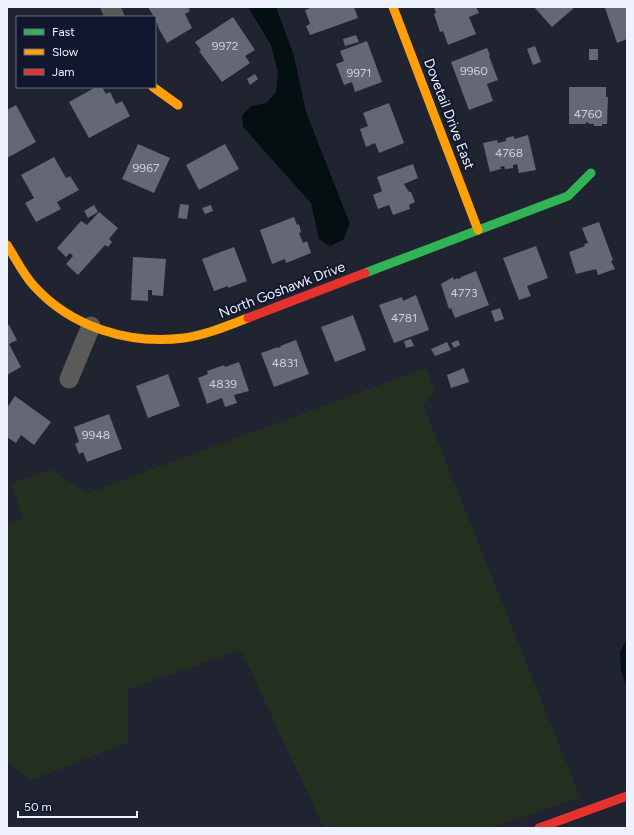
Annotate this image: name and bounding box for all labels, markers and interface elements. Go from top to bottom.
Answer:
legend [16,16,156,88]
text: Fast [52,25,75,39]
house number: 9972 [212,39,238,53]
text: Slow [52,45,79,59]
street label: Dovetail Drive East [420,56,478,172]
house number: 9960 [460,64,488,78]
text: Jam [52,65,75,79]
house number: 9971 [347,66,371,80]
house number: 4760 [574,107,602,121]
house number: 4768 [495,146,523,160]
house number: 9967 [133,161,160,175]
street label: North Goshawk Drive [216,258,348,322]
house number: 4773 [451,286,477,300]
house number: 4781 [391,311,417,325]
house number: 4831 [272,356,298,370]
house number: 4839 [209,377,237,391]
house number: 9948 [82,428,110,442]
scale bar [18,793,137,819]
text: 50 m [24,800,52,814]

